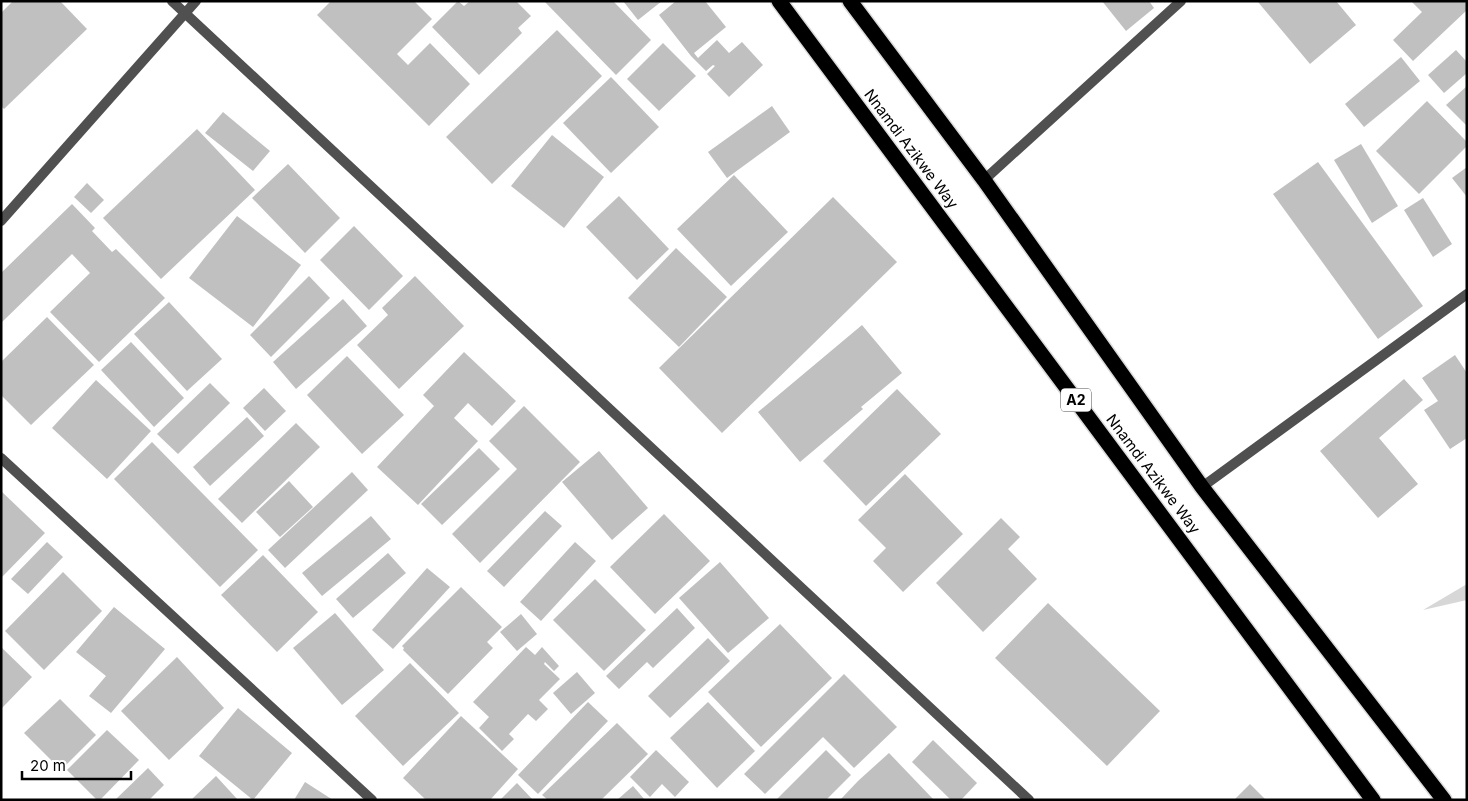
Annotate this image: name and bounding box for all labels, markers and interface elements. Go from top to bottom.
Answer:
street label: Nnamdi Azikwe Way [860,85,963,213]
road number: A2 [1061,388,1091,412]
street label: Nnamdi Azikwe Way [1102,410,1205,538]
scale bar [22,748,131,780]
text: 20 m [30,756,66,775]

